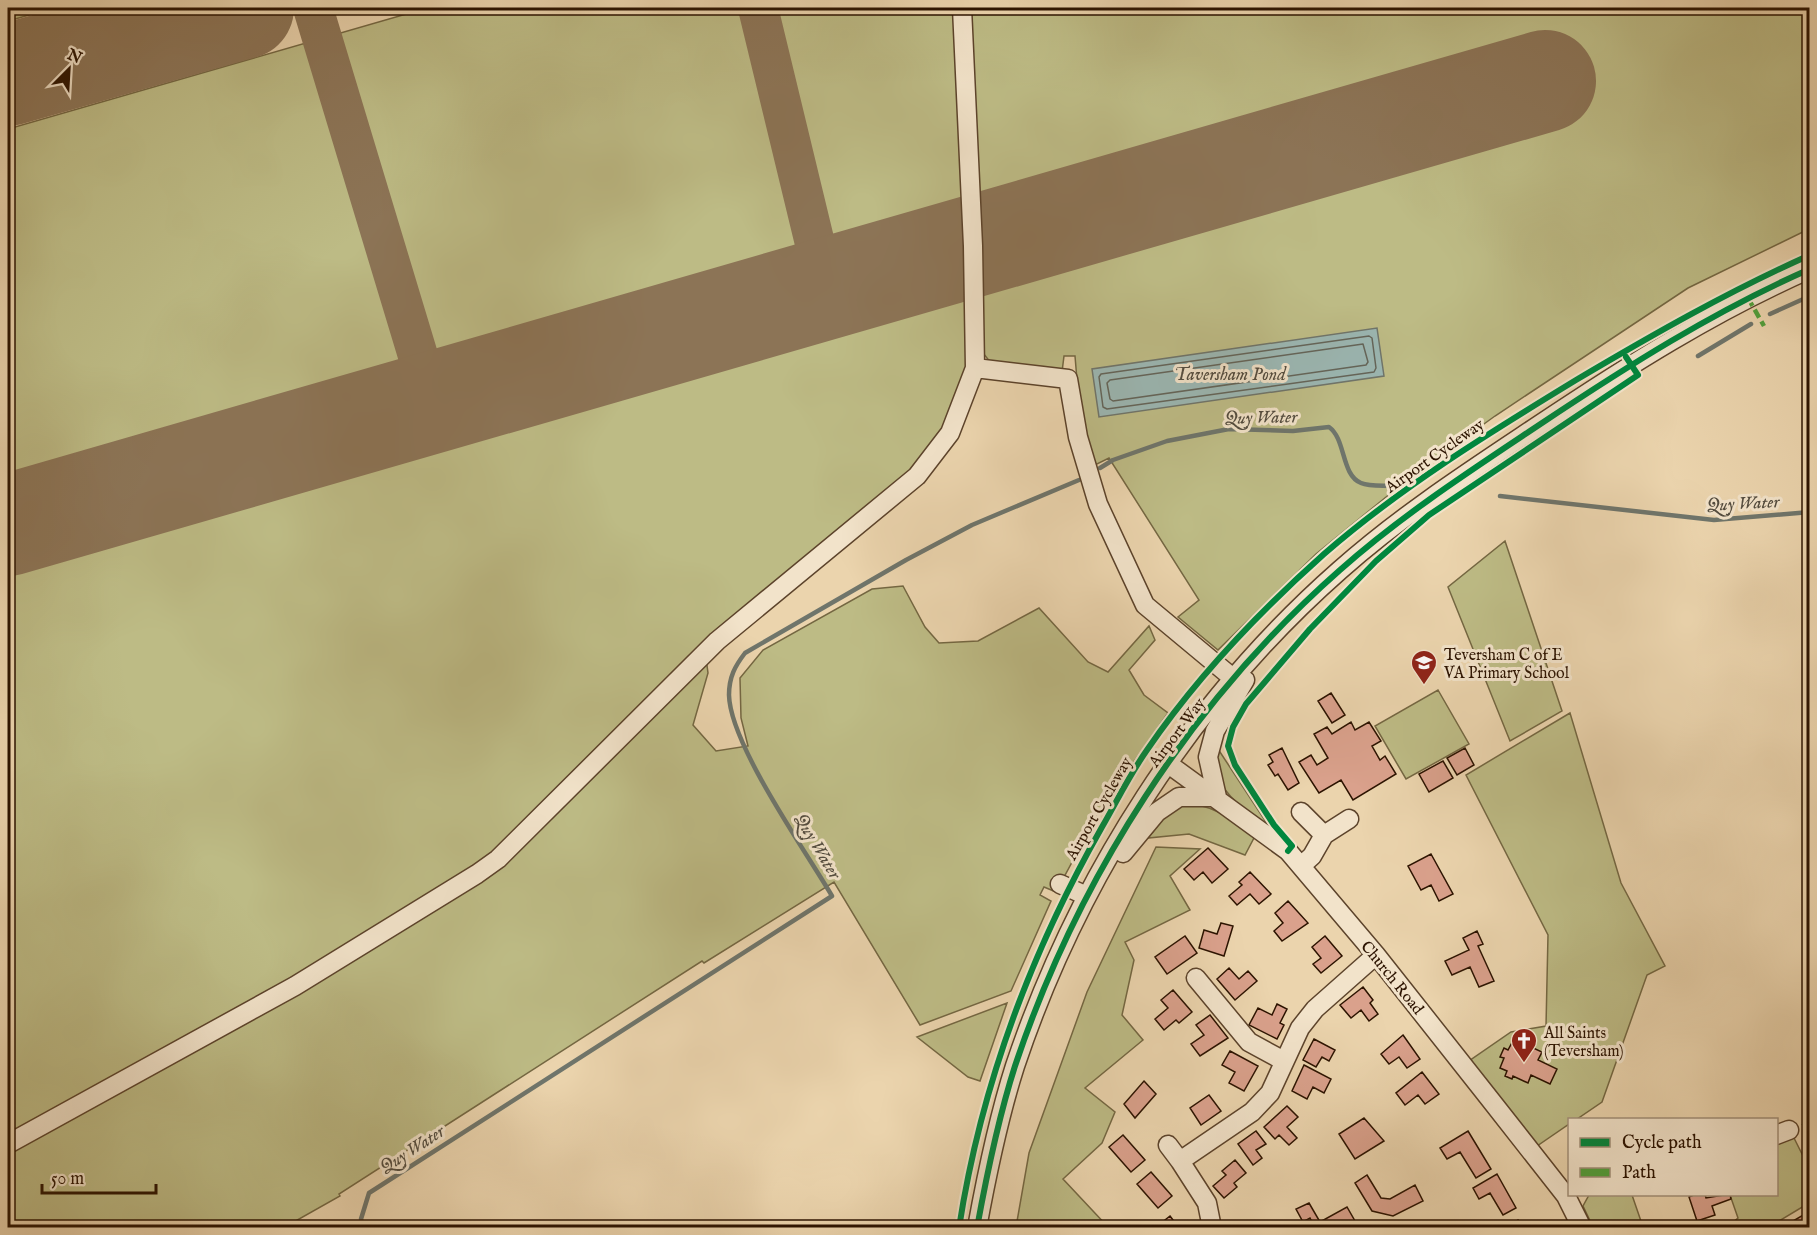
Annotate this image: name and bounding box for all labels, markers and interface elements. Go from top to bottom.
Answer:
north arrow [39,39,99,99]
text: N [63,45,85,69]
water label: Taversham Pond [1174,364,1287,387]
water label: Quy Water [1225,406,1298,431]
street label: Airport Cycleway [1381,415,1488,499]
water label: Quy Water [1706,491,1781,518]
place label: Teversham C of E VA Primary School [1443,646,1570,684]
school or university icon: Teversham C of E VA Primary School [1409,648,1439,686]
street label: Airport Way [1144,694,1210,773]
street label: Airport Cycleway [1062,754,1137,865]
water label: Quy Water [788,810,846,885]
street label: Church Road [1356,937,1428,1020]
place label: All Saints (Teversham) [1543,1024,1624,1062]
church icon: All Saints (Teversham) [1509,1026,1539,1064]
legend [1568,1118,1778,1196]
water label: Quy Water [376,1120,450,1180]
text: Cycle path [1622,1132,1702,1155]
scale bar [42,1157,156,1195]
text: Path [1622,1162,1656,1185]
text: 50 m [51,1168,84,1191]

